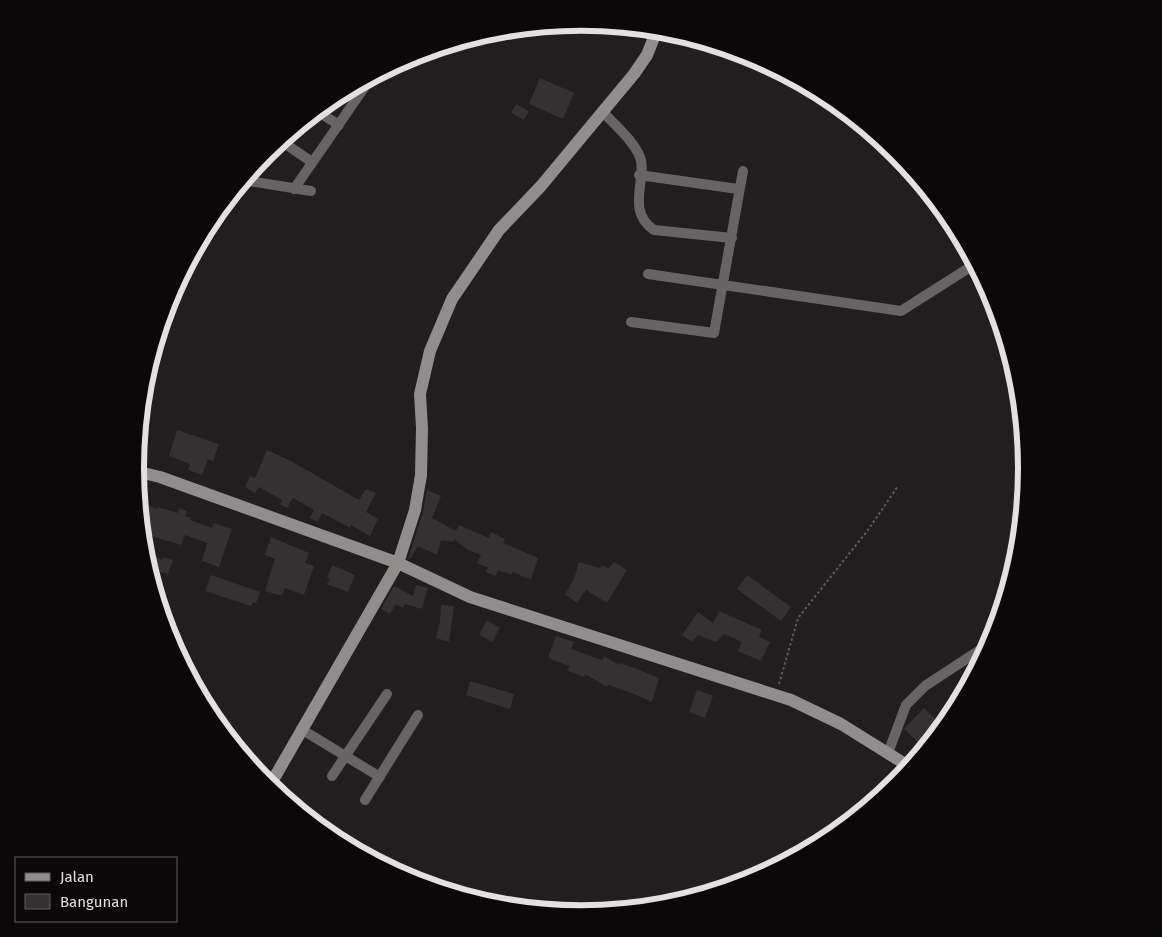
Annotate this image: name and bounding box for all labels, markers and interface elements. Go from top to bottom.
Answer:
legend [15,857,178,922]
text: Jalan [60,868,94,886]
text: Bangunan [60,893,128,911]

